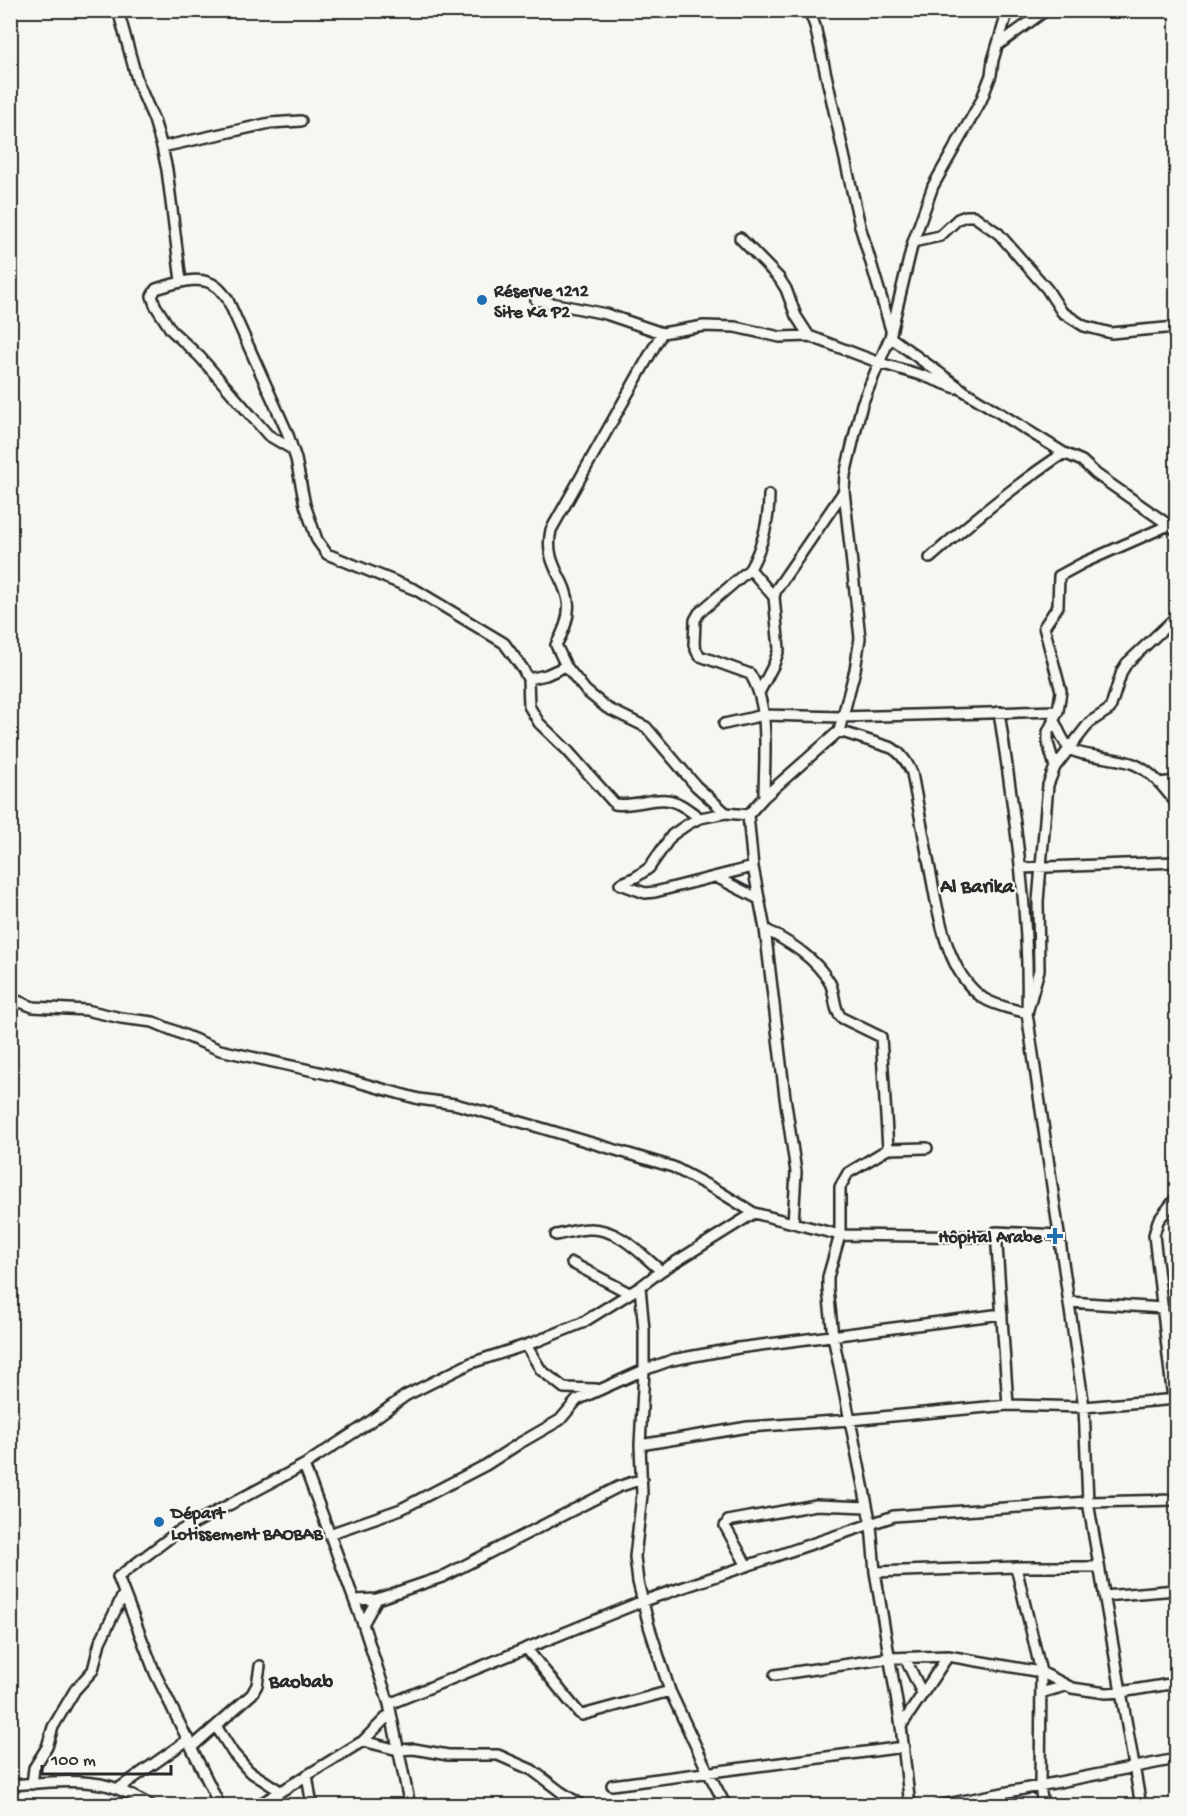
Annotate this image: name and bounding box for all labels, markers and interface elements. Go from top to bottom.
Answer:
place label: Réserve 1212 Site Ka P2 [493,282,589,324]
marker: Réserve 1212 Site Ka P2 [475,293,489,307]
district label: Al Barika [939,877,1015,900]
marker: Hôpital Arabe [1046,1227,1064,1245]
place label: Hôpital Arabe [938,1228,1043,1249]
place label: Départ Lotissement BAOBAB [169,1504,323,1546]
marker: Départ Lotissement BAOBAB [152,1515,166,1529]
district label: Baobab [268,1672,333,1695]
scale bar [42,1738,171,1776]
text: 100 m [50,1751,96,1772]

